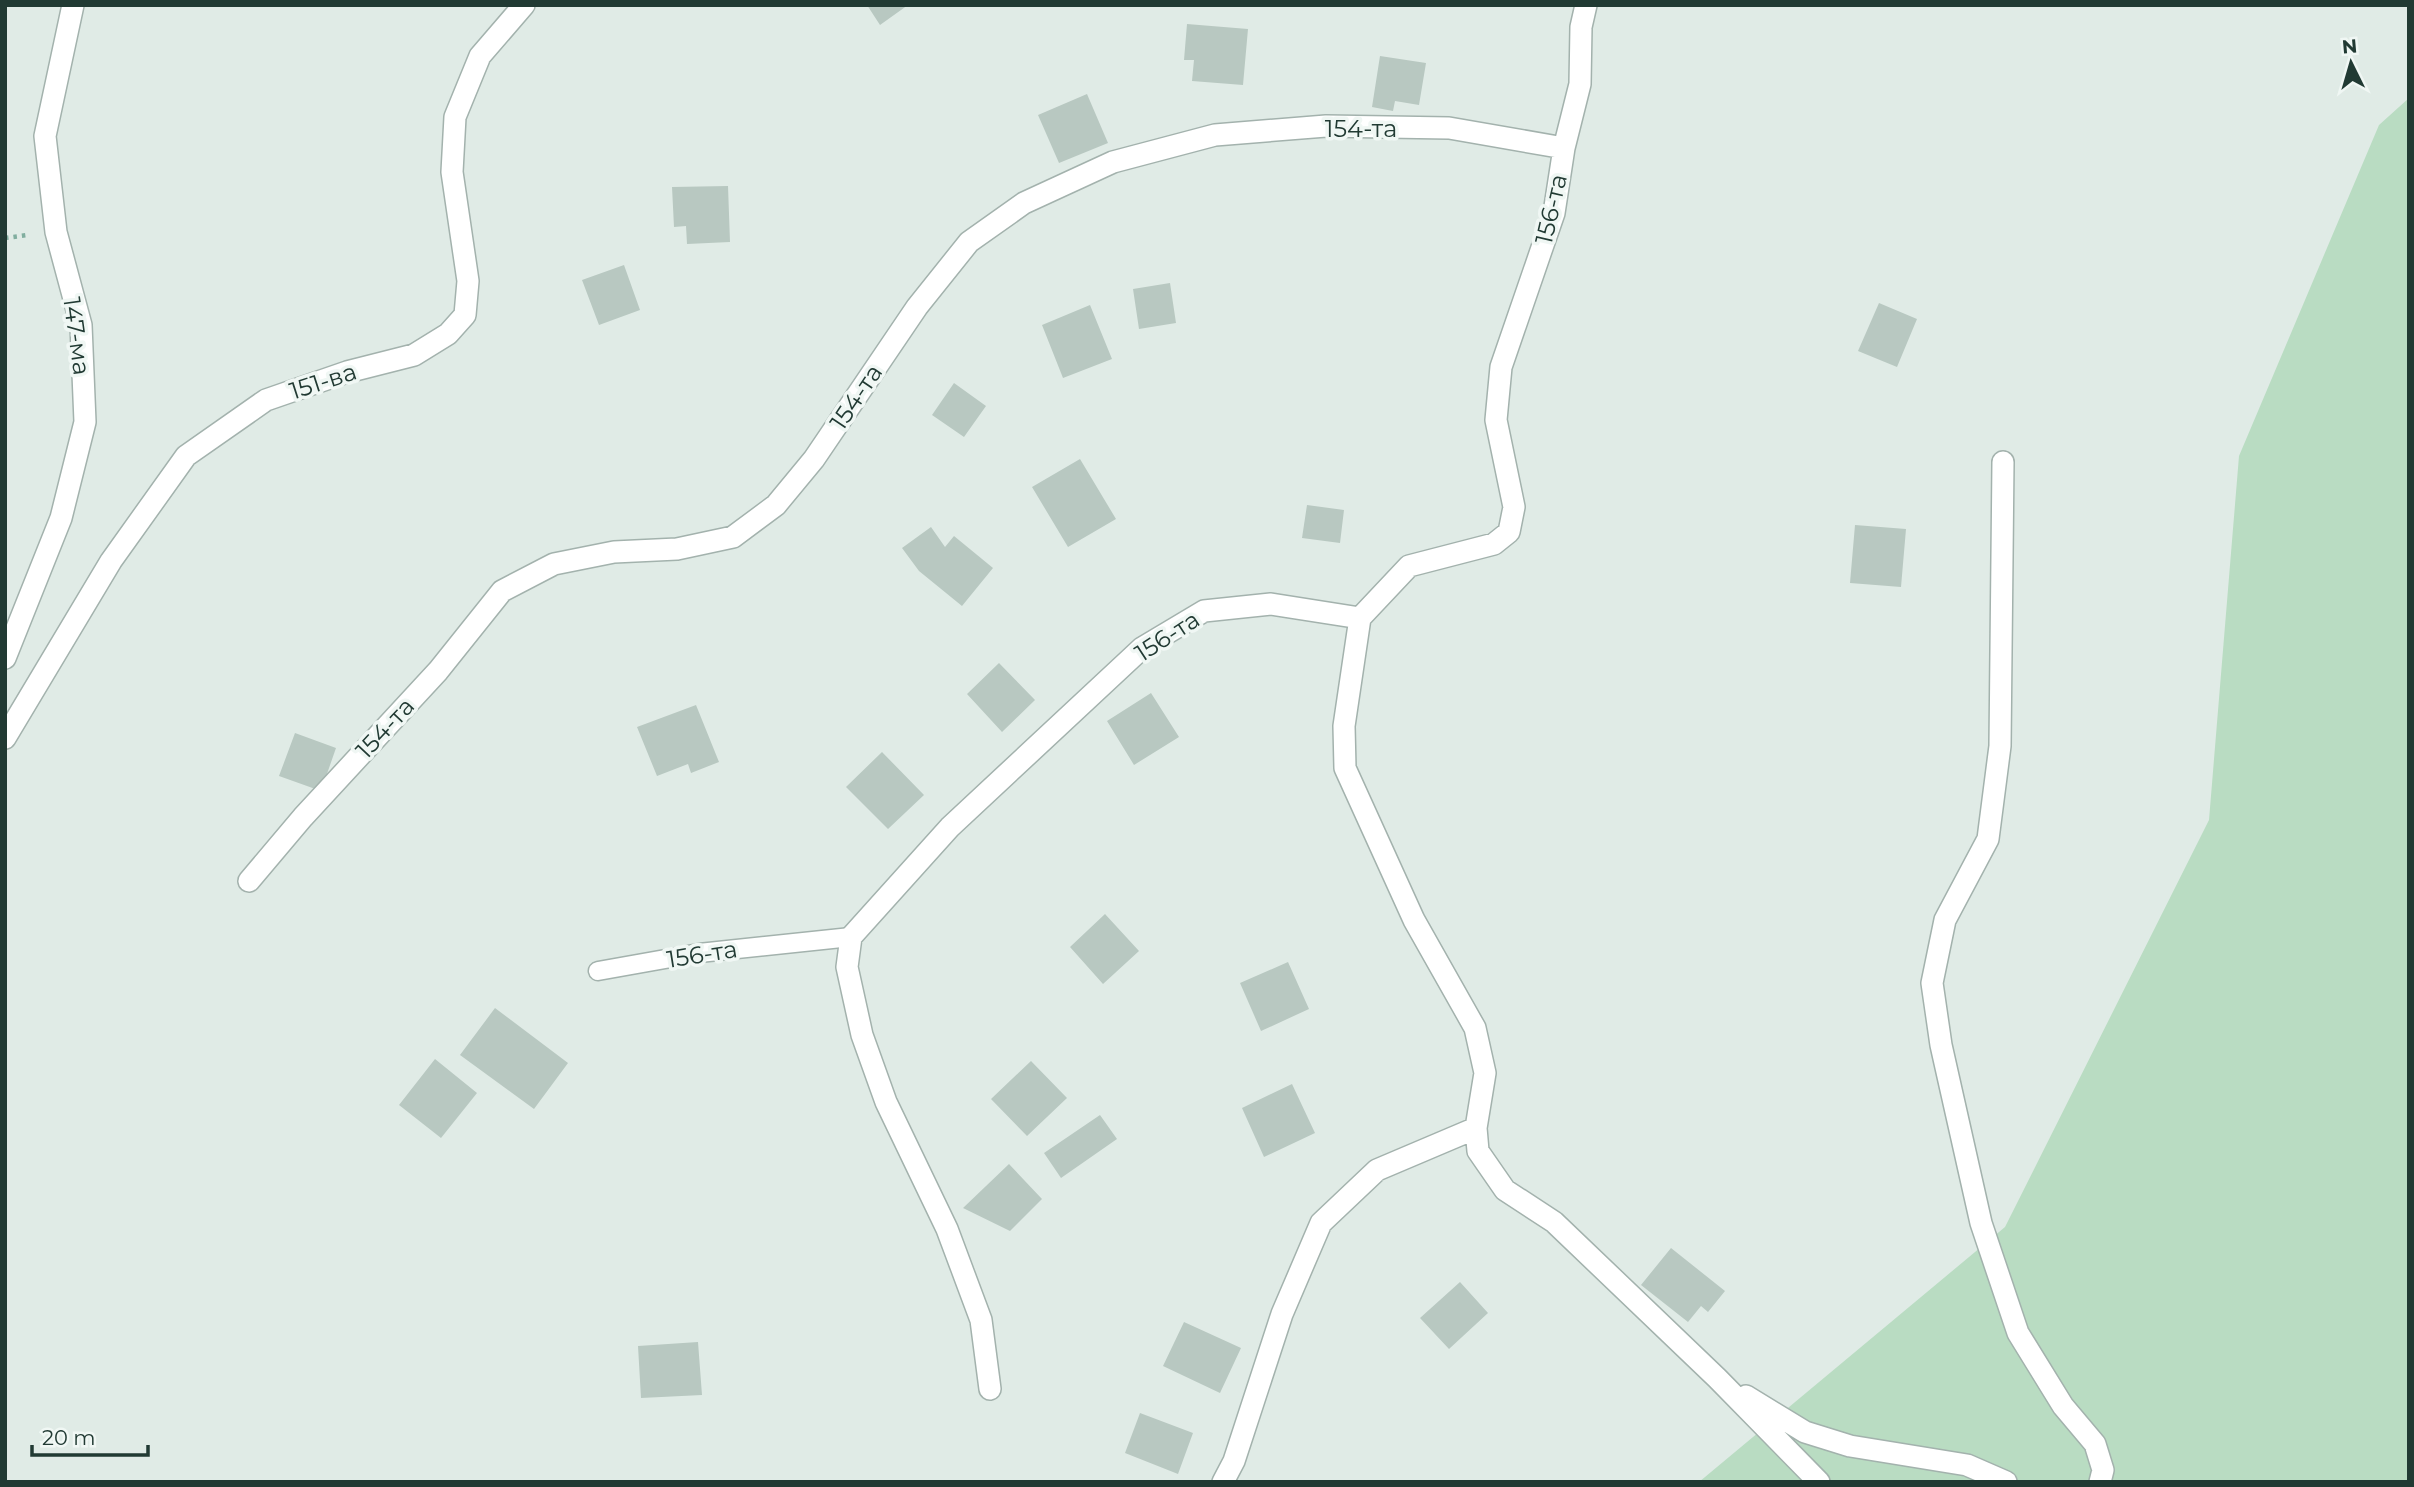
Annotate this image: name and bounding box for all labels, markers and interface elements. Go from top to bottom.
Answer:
north arrow [2316,28,2386,98]
text: N [2341,34,2358,59]
street label: 154-та [1325,114,1397,143]
street label: 156-та [1529,171,1573,247]
street label: 147-ма [57,295,97,377]
street label: 151-ва [286,357,360,405]
street label: 154-та [824,359,888,435]
street label: 156-та [1129,605,1205,667]
street label: 154-та [350,692,420,764]
street label: 156-та [665,934,739,974]
scale bar [32,1414,147,1458]
text: 20 m [42,1425,96,1450]

